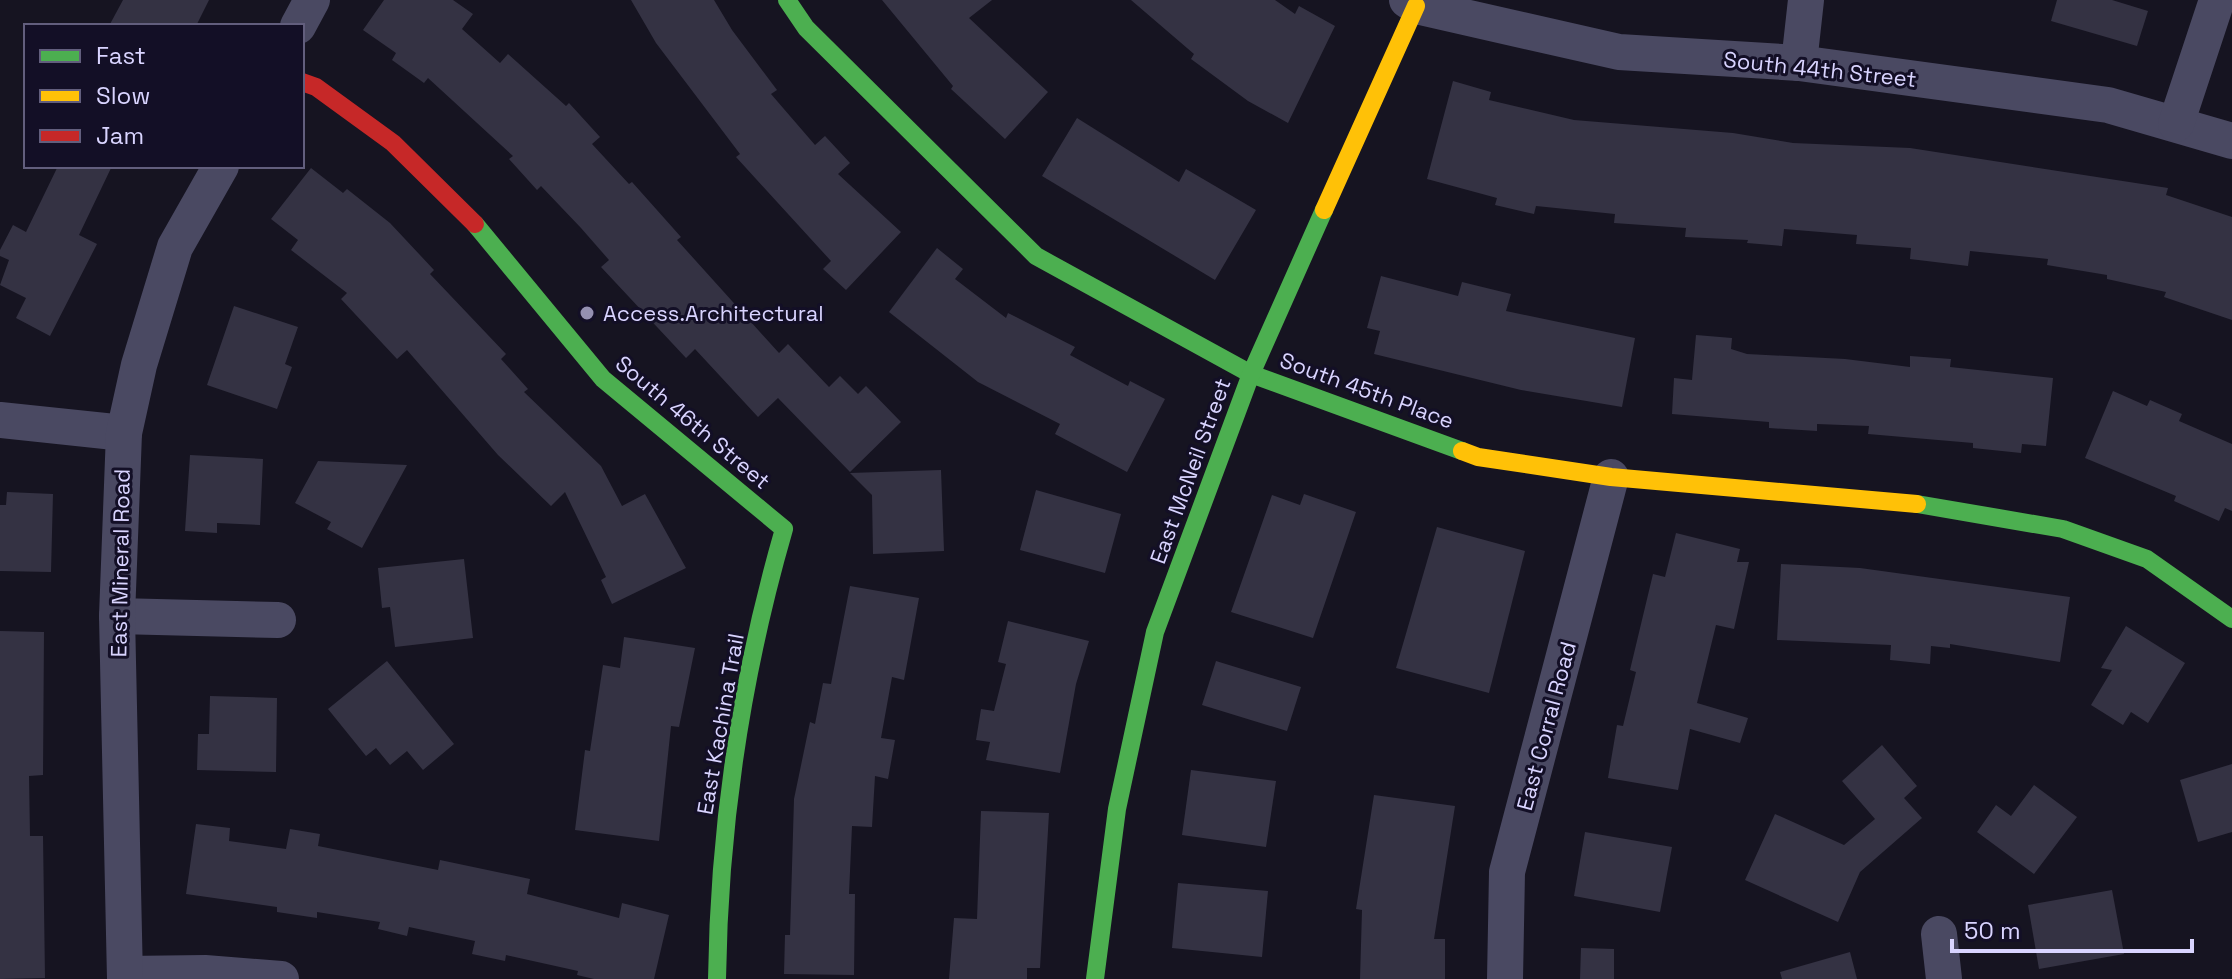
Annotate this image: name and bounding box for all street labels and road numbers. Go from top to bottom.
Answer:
street label: South 44th Street [1722,45,1918,93]
street label: South 45th Place [1276,346,1458,434]
street label: South 46th Street [610,349,776,495]
street label: East McNeil Street [1143,374,1237,568]
street label: East Mineral Road [104,468,136,658]
street label: East Kachina Trail [690,631,750,817]
street label: East Corral Road [1510,638,1582,814]

